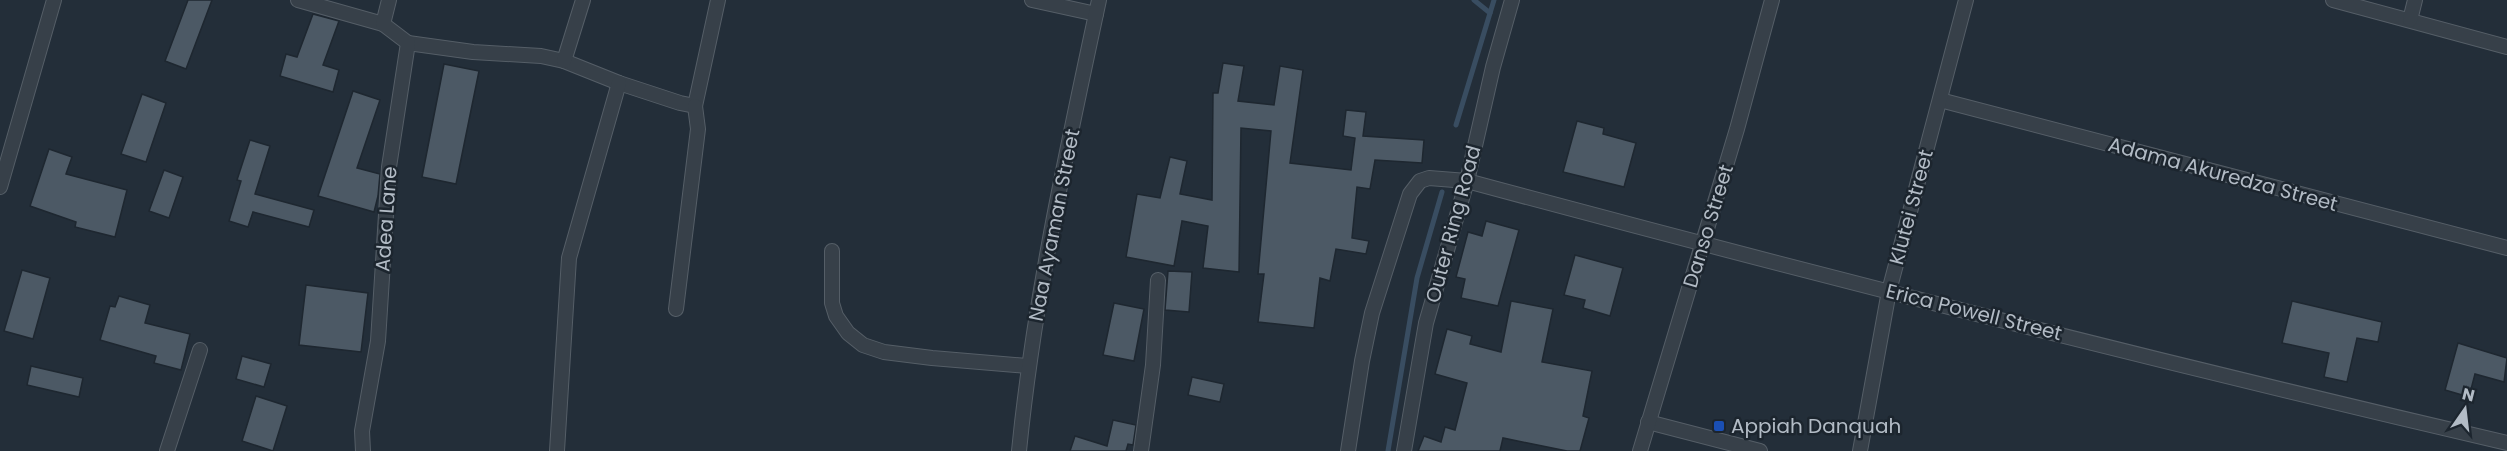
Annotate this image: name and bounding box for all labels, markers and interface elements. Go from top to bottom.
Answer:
street label: Naa Ayaman Street [1022,126,1086,324]
street label: Adama Akuredza Street [2105,130,2341,218]
street label: Outer Ring Road [1419,142,1487,306]
street label: Klutei Street [1882,146,1940,268]
street label: Danso Street [1676,161,1740,291]
street label: Adea Lane [368,165,404,273]
street label: Erica Powell Street [1883,277,2065,347]
north arrow [2435,379,2495,439]
text: N [2460,382,2477,408]
place label: Appiah Danquah [1731,412,1901,440]
marker: Appiah Danquah [1712,419,1726,433]

